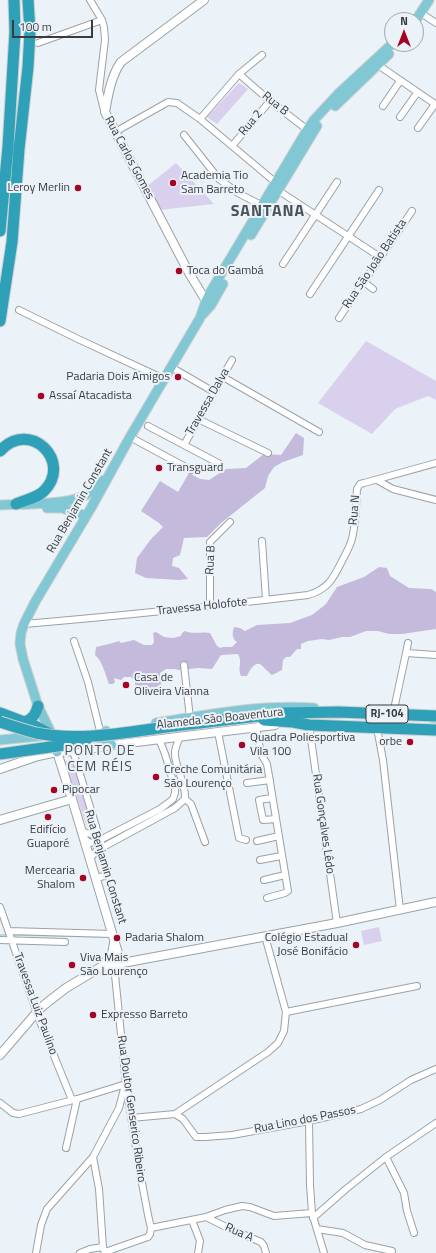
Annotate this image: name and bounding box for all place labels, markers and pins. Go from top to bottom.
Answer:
place label: Academia Tio Sam Barreto [181,169,248,197]
marker: Academia Tio Sam Barreto [168,178,178,188]
place label: Leroy Merlin [7,181,70,195]
marker: Leroy Merlin [73,183,83,193]
place label: Toca do Gambá [187,264,264,278]
marker: Toca do Gambá [174,266,184,276]
place label: Padaria Dois Amigos [66,370,170,384]
marker: Padaria Dois Amigos [173,372,183,382]
place label: Assaí Atacadista [49,389,132,403]
marker: Assaí Atacadista [36,391,46,401]
place label: Transguard [167,461,223,475]
marker: Transguard [154,463,164,473]
place label: Casa de Oliveira Vianna [134,671,209,699]
marker: Casa de Oliveira Vianna [121,680,131,690]
place label: Quadra Poliesportiva Vila 100 [250,731,355,759]
place label: orbe [379,735,402,749]
marker: orbe [405,737,415,747]
marker: Quadra Poliesportiva Vila 100 [237,740,247,750]
place label: Creche Comunitária São Lourenço [164,763,262,791]
marker: Creche Comunitária São Lourenço [151,772,161,782]
place label: Pipocar [62,783,100,797]
marker: Pipocar [49,785,59,795]
marker: Edifício Guaporé [43,812,53,822]
place label: Edifício Guaporé [27,823,69,851]
place label: Mercearia Shalom [25,864,75,892]
marker: Mercearia Shalom [78,873,88,883]
place label: Padaria Shalom [125,931,204,945]
place label: Colégio Estadual José Bonifácio [265,931,348,959]
marker: Padaria Shalom [112,933,122,943]
marker: Colégio Estadual José Bonifácio [351,940,361,950]
place label: Viva Mais São Lourenço [80,951,148,979]
marker: Viva Mais São Lourenço [67,960,77,970]
place label: Expresso Barreto [101,1008,188,1022]
marker: Expresso Barreto [88,1010,98,1020]

